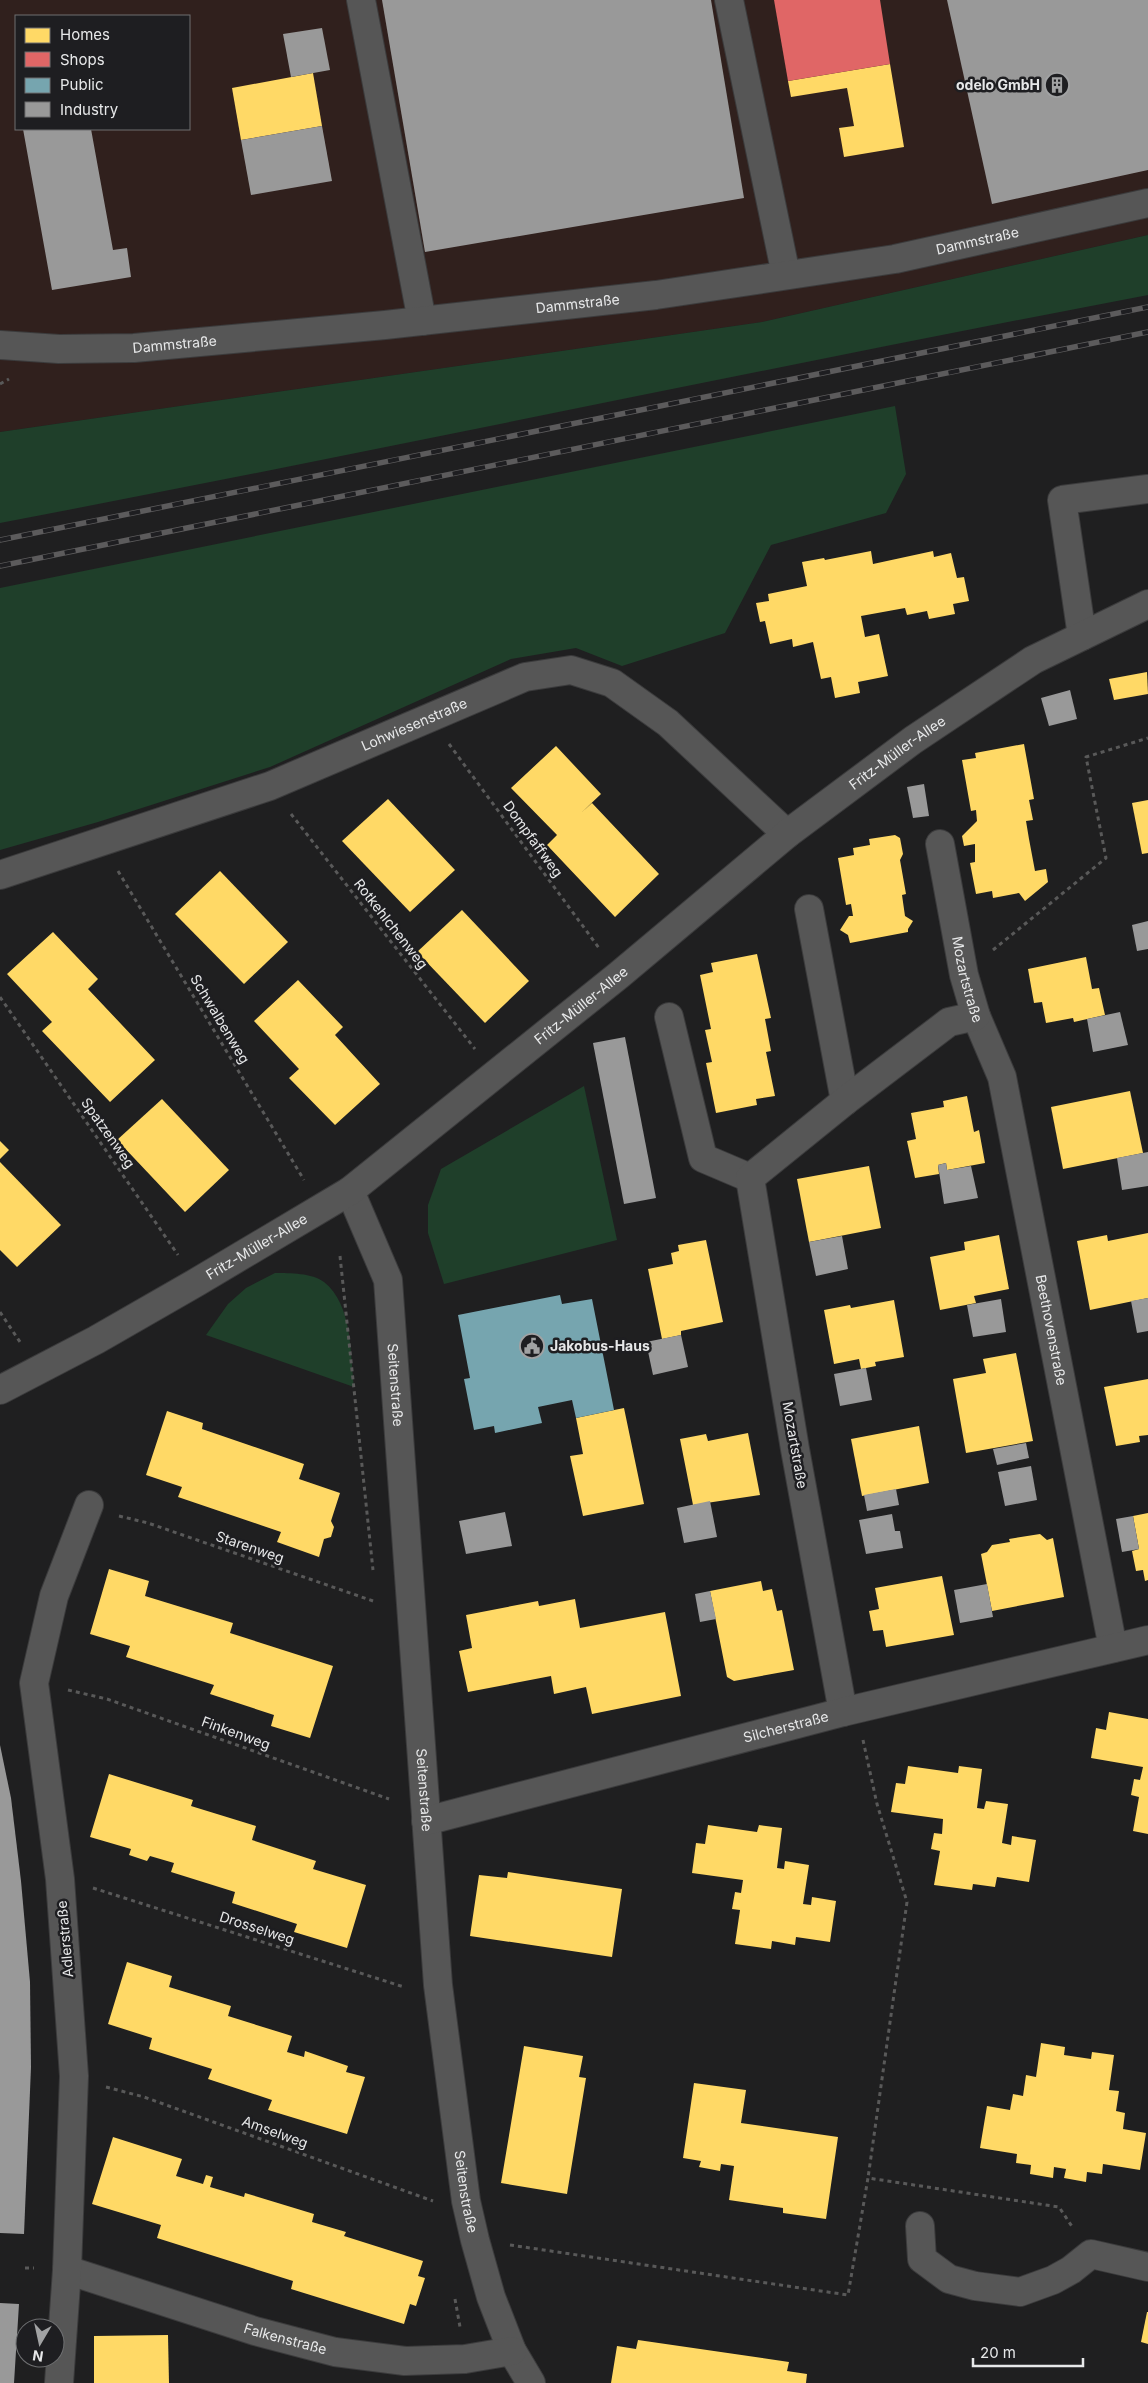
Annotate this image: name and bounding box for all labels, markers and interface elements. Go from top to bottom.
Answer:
legend [15,15,190,130]
text: Homes [60,25,110,44]
text: Shops [60,50,105,69]
building icon: odelo GmbH [1044,72,1070,98]
text: Public [60,75,103,94]
place label: odelo GmbH [956,76,1040,93]
text: Industry [60,100,119,119]
street label: Dammstraße [934,223,1020,258]
street label: Dammstraße [535,290,620,316]
street label: Dammstraße [132,331,217,356]
street label: Lohwiesenstraße [358,694,469,754]
street label: Fritz-Müller-Allee [845,712,948,793]
street label: Dompfaffweg [500,797,567,880]
street label: Rotkehlchenweg [351,875,432,972]
street label: Mozartstraße [949,935,987,1025]
street label: Fritz-Müller-Allee [531,962,631,1048]
street label: Schwalbenweg [187,971,254,1066]
street label: Spatzenweg [78,1094,139,1171]
street label: Fritz-Müller-Allee [203,1209,310,1283]
street label: Beethovenstraße [1033,1273,1071,1387]
public building icon: Jakobus-Haus [519,1333,545,1359]
place label: Jakobus-Haus [550,1337,650,1354]
street label: Seitenstraße [385,1343,407,1427]
street label: Mozartstraße [779,1400,812,1490]
street label: Starenweg [214,1527,286,1566]
street label: Silcherstraße [741,1707,830,1746]
street label: Finkenweg [200,1712,273,1753]
street label: Seitenstraße [413,1748,436,1832]
street label: Adlerstraße [53,1900,76,1978]
street label: Drosselweg [218,1907,297,1948]
street label: Amselweg [240,2112,310,2151]
street label: Seitenstraße [452,2149,482,2234]
north arrow [15,2318,65,2368]
street label: Falkenstraße [242,2319,329,2357]
scale bar [973,2336,1083,2368]
text: 20 m [980,2343,1016,2362]
text: N [31,2347,44,2366]

